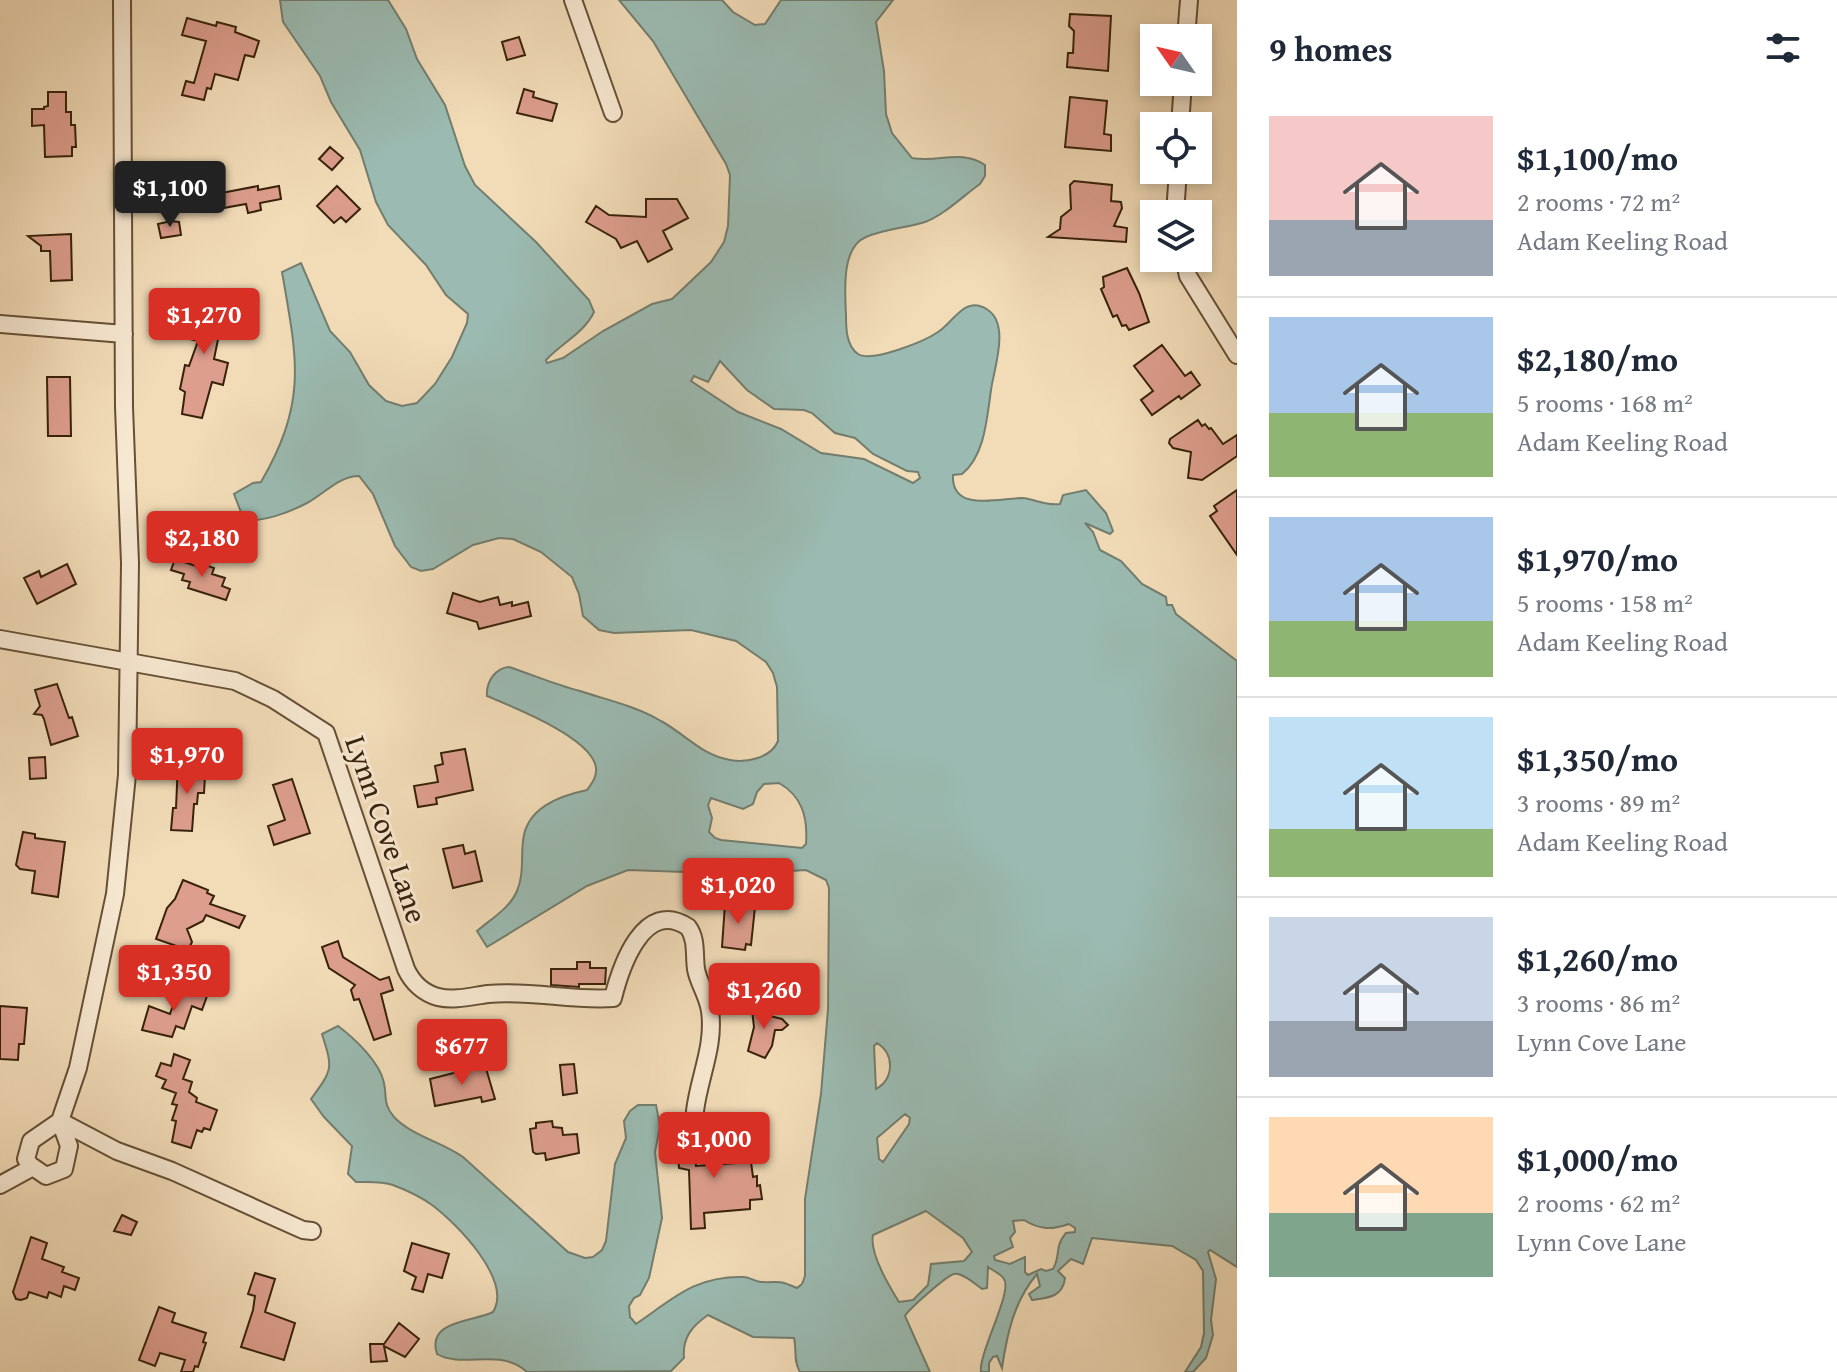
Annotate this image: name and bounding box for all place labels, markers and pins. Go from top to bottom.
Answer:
pin: $1,100 [105,161,235,229]
pin: $1,270 [139,288,269,356]
pin: $2,180 [137,511,267,579]
pin: $1,970 [122,728,252,796]
pin: $1,020 [673,858,803,926]
pin: $1,350 [109,945,239,1013]
pin: $1,260 [699,963,829,1031]
pin: $677 [415,1019,509,1087]
pin: $1,000 [649,1112,779,1180]

